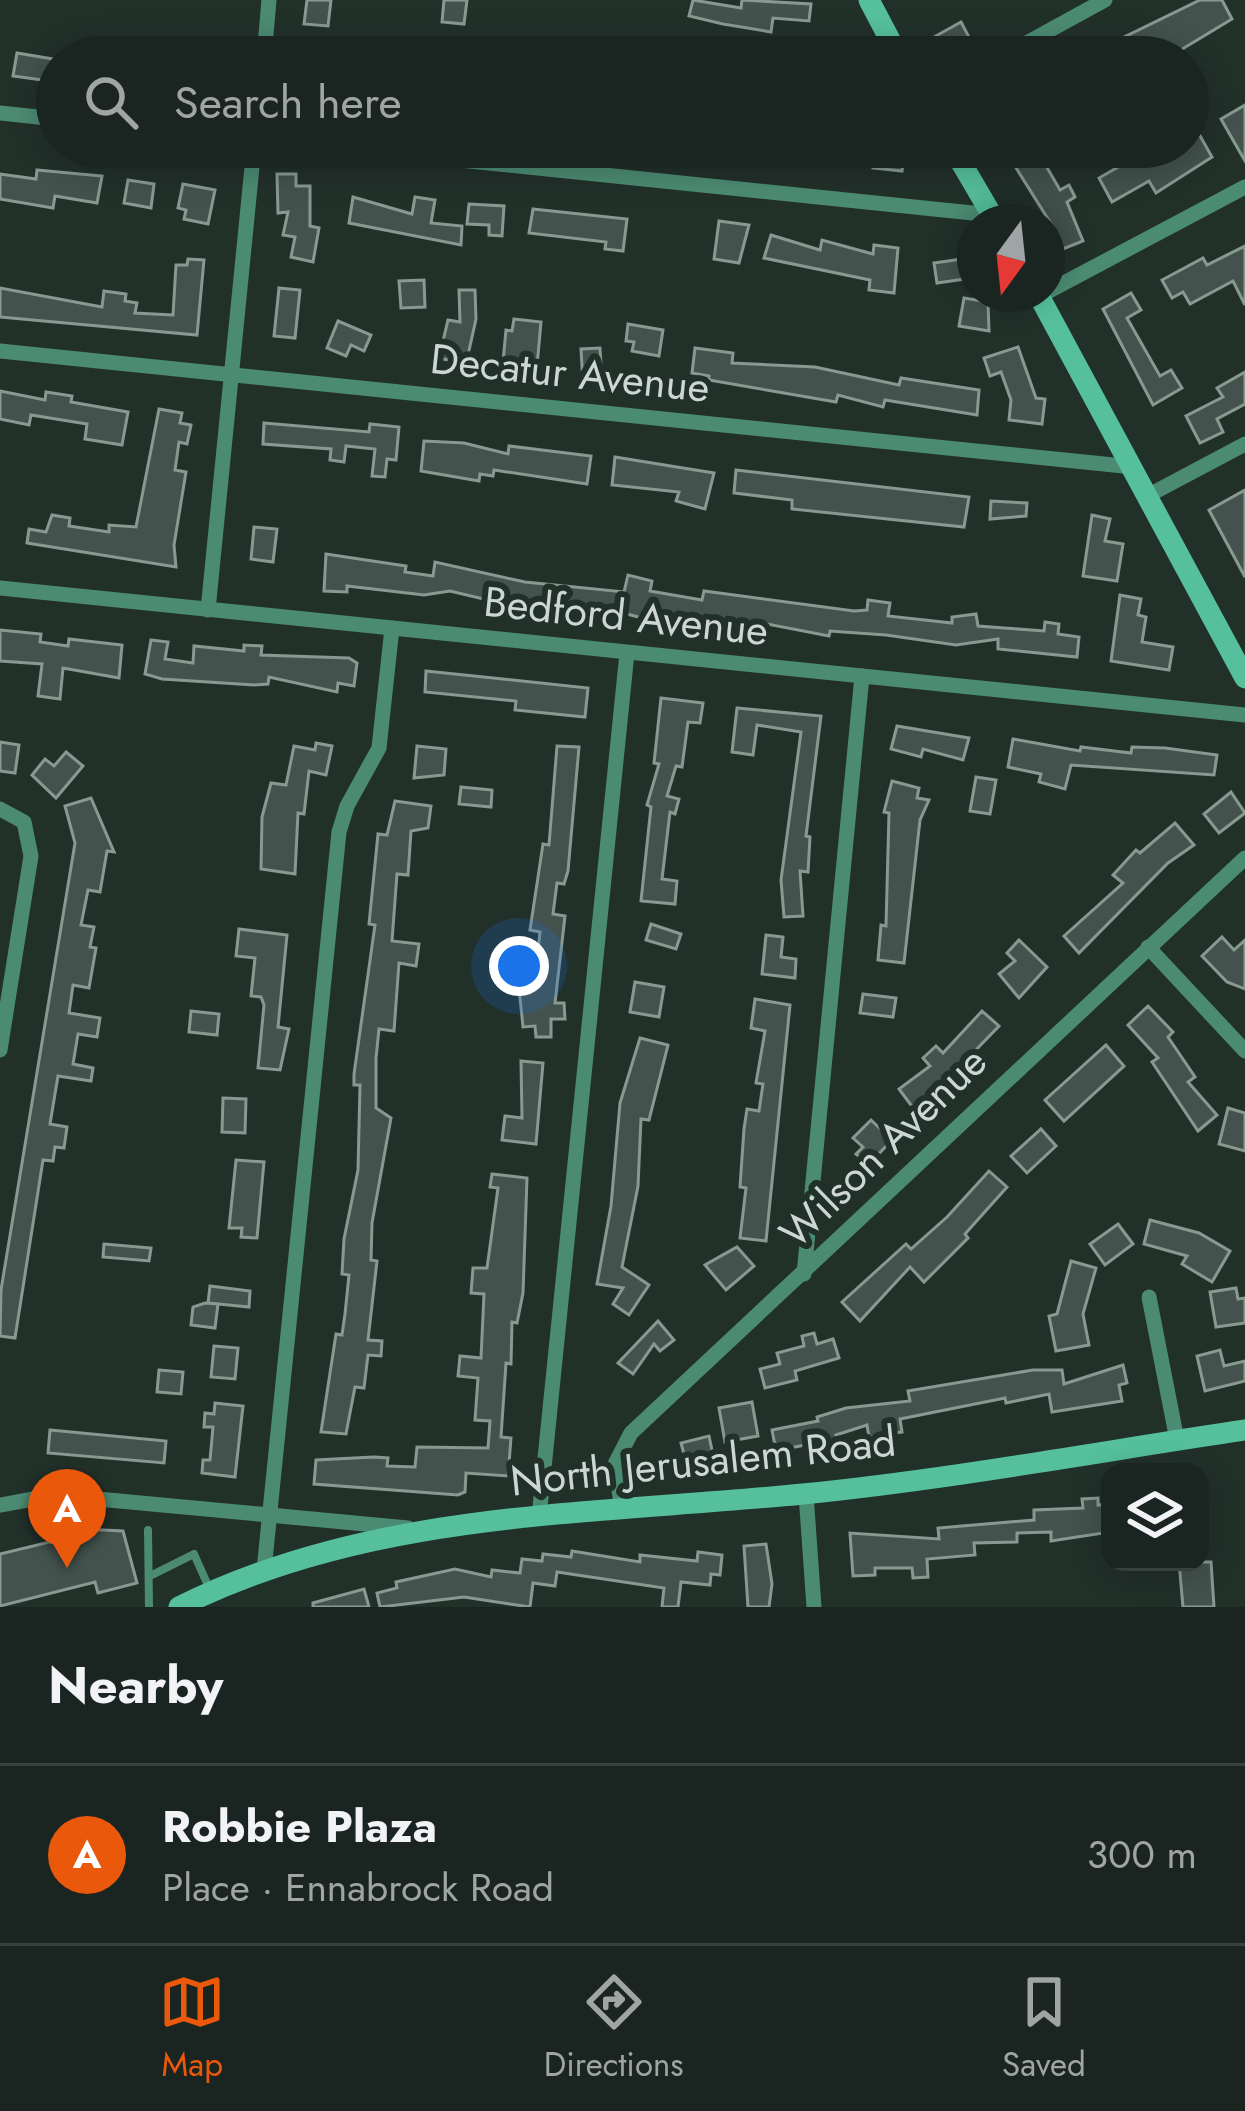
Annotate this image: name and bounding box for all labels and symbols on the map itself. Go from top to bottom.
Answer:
north arrow [957,204,1065,312]
street label: Decatur Avenue [427,328,713,418]
street label: Bedford Avenue [481,571,771,661]
your location [489,936,549,996]
street label: Wilson Avenue [766,1032,1000,1262]
street label: North Jerusalem Road [507,1410,899,1512]
pin: A [28,1469,106,1568]

